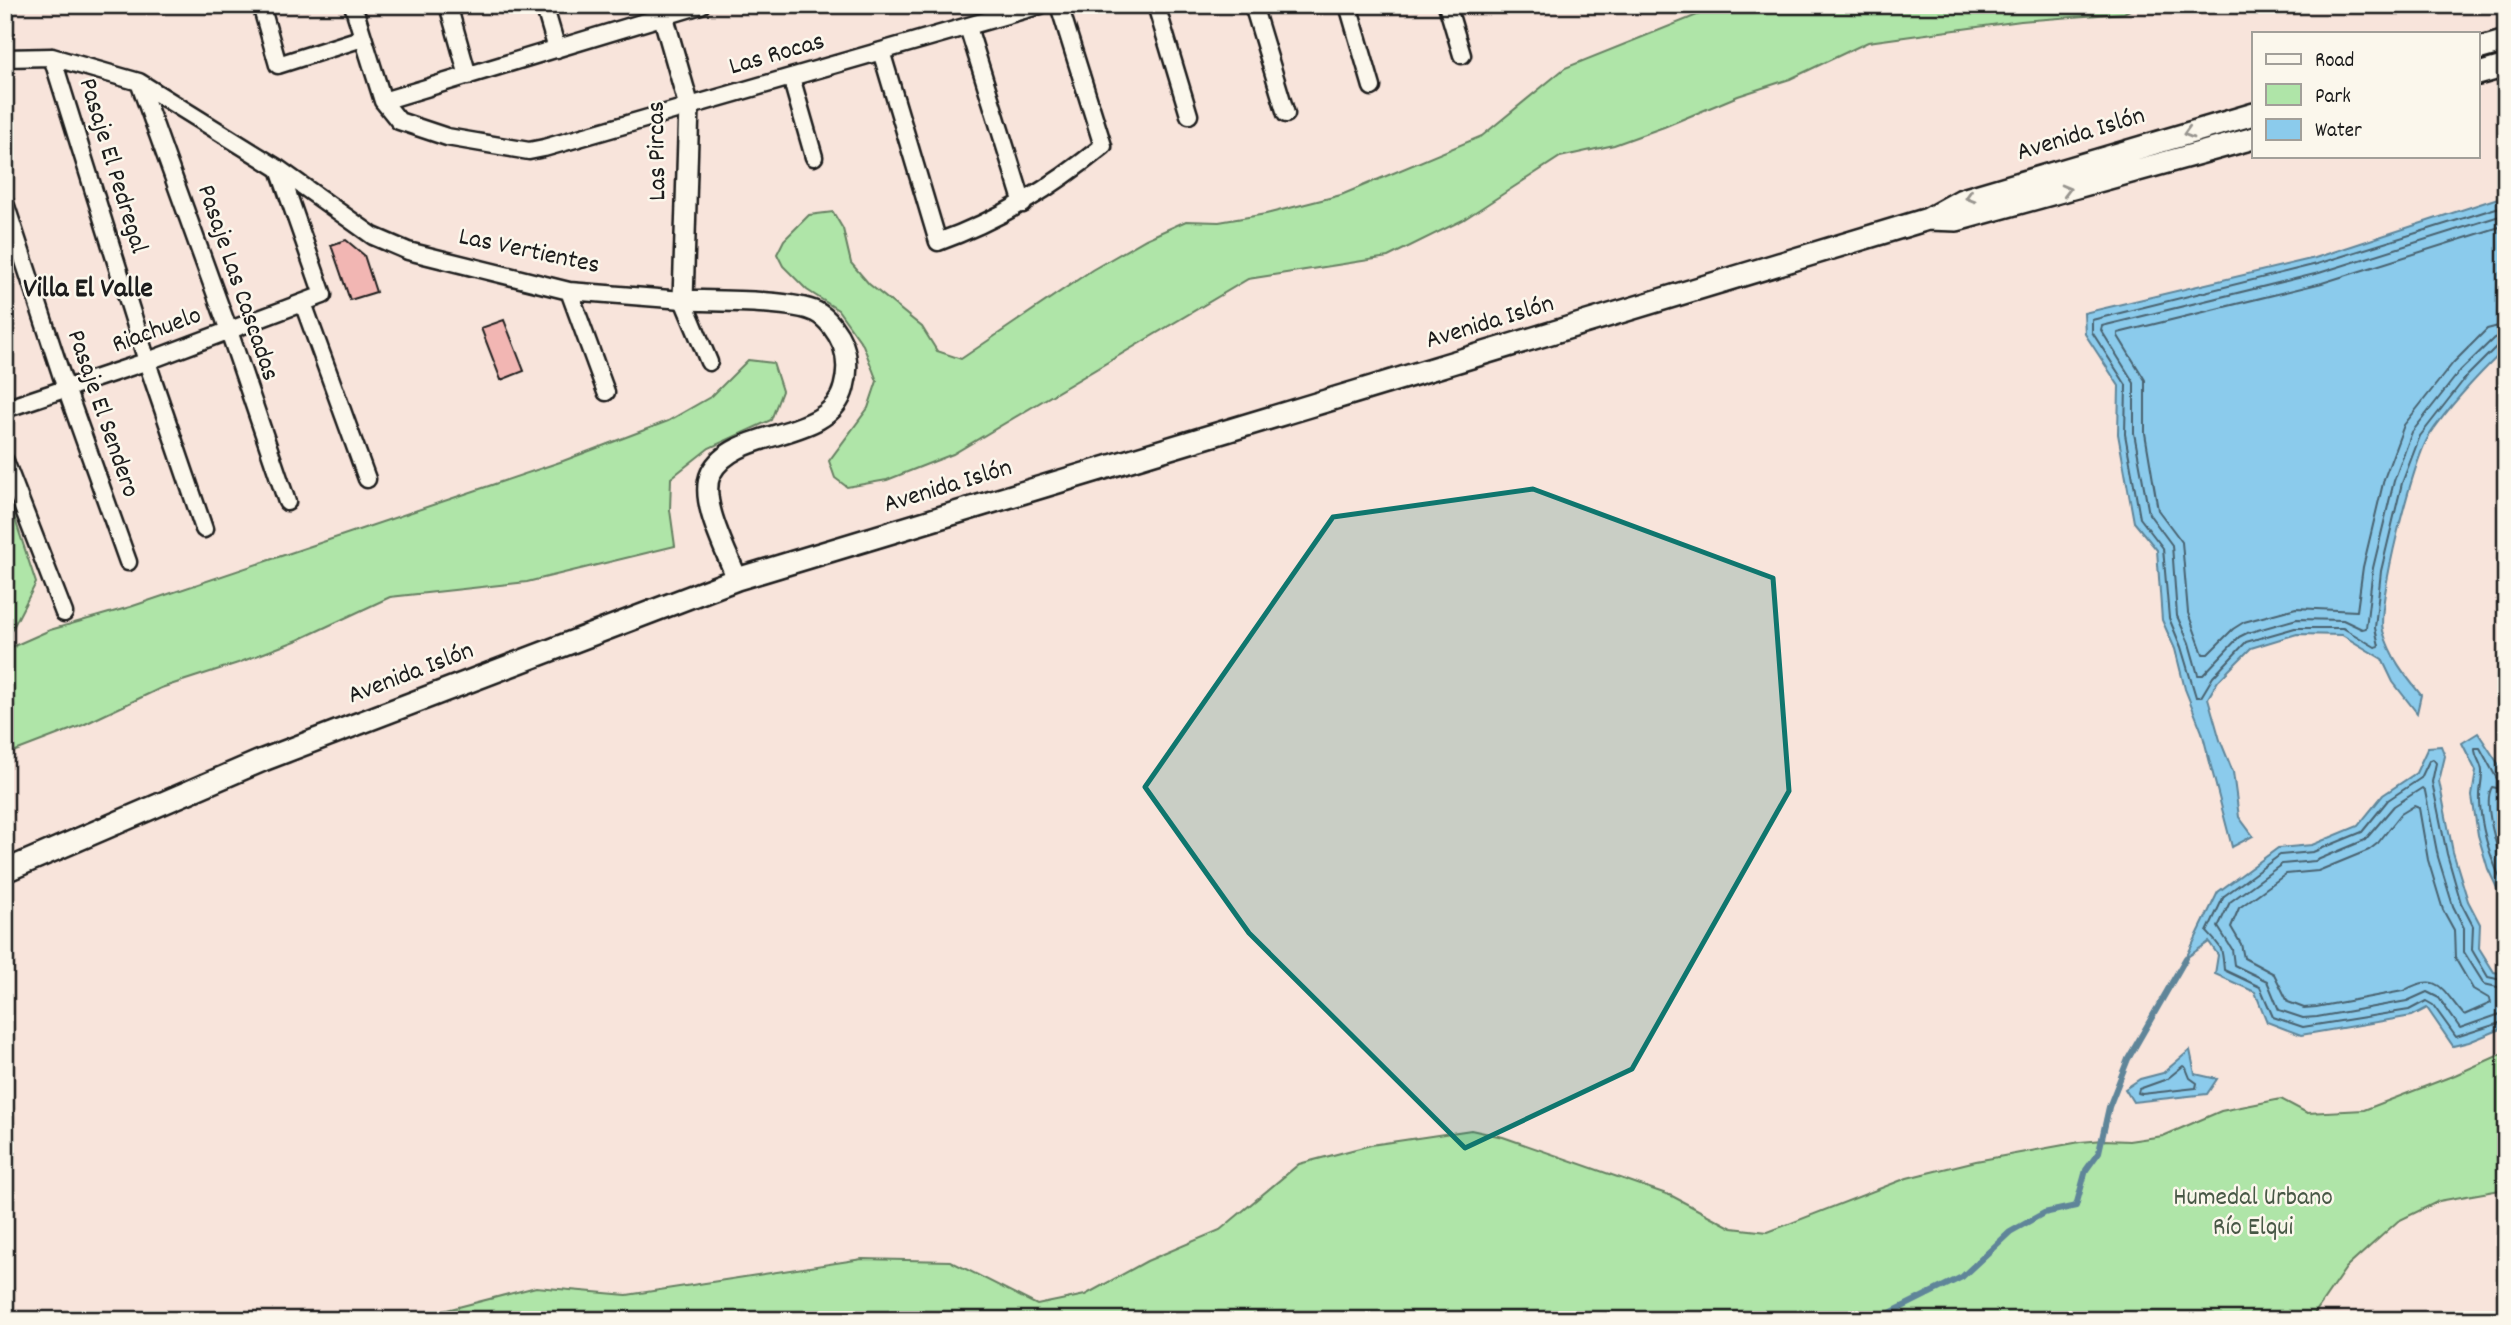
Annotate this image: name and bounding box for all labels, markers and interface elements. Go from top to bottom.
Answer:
street label: Las Rocas [725,24,829,86]
legend [2252,32,2480,158]
text: Road [2315,47,2354,77]
street label: Pasaje El Pedregal [68,74,156,258]
text: Park [2315,83,2351,113]
street label: Avenida Islón [2012,98,2150,172]
street label: Las Pircas [639,101,677,201]
text: Water [2315,117,2362,147]
one-way arrow [2183,125,2195,139]
street label: Pasaje Las Cascadas [186,180,288,386]
one-way arrow [2060,184,2072,199]
one-way arrow [1964,189,1976,204]
street label: Las Vertientes [455,219,603,285]
district label: Villa El Valle [23,271,153,311]
street label: Avenida Islón [1421,286,1559,360]
street label: Riachuelo [107,298,207,364]
street label: Pasaje El Sendero [56,325,148,503]
street label: Avenida Islón [879,450,1017,524]
street label: Avenida Islón [343,633,479,715]
park label: Humedal Urbano Río Elqui [2173,1180,2333,1247]

